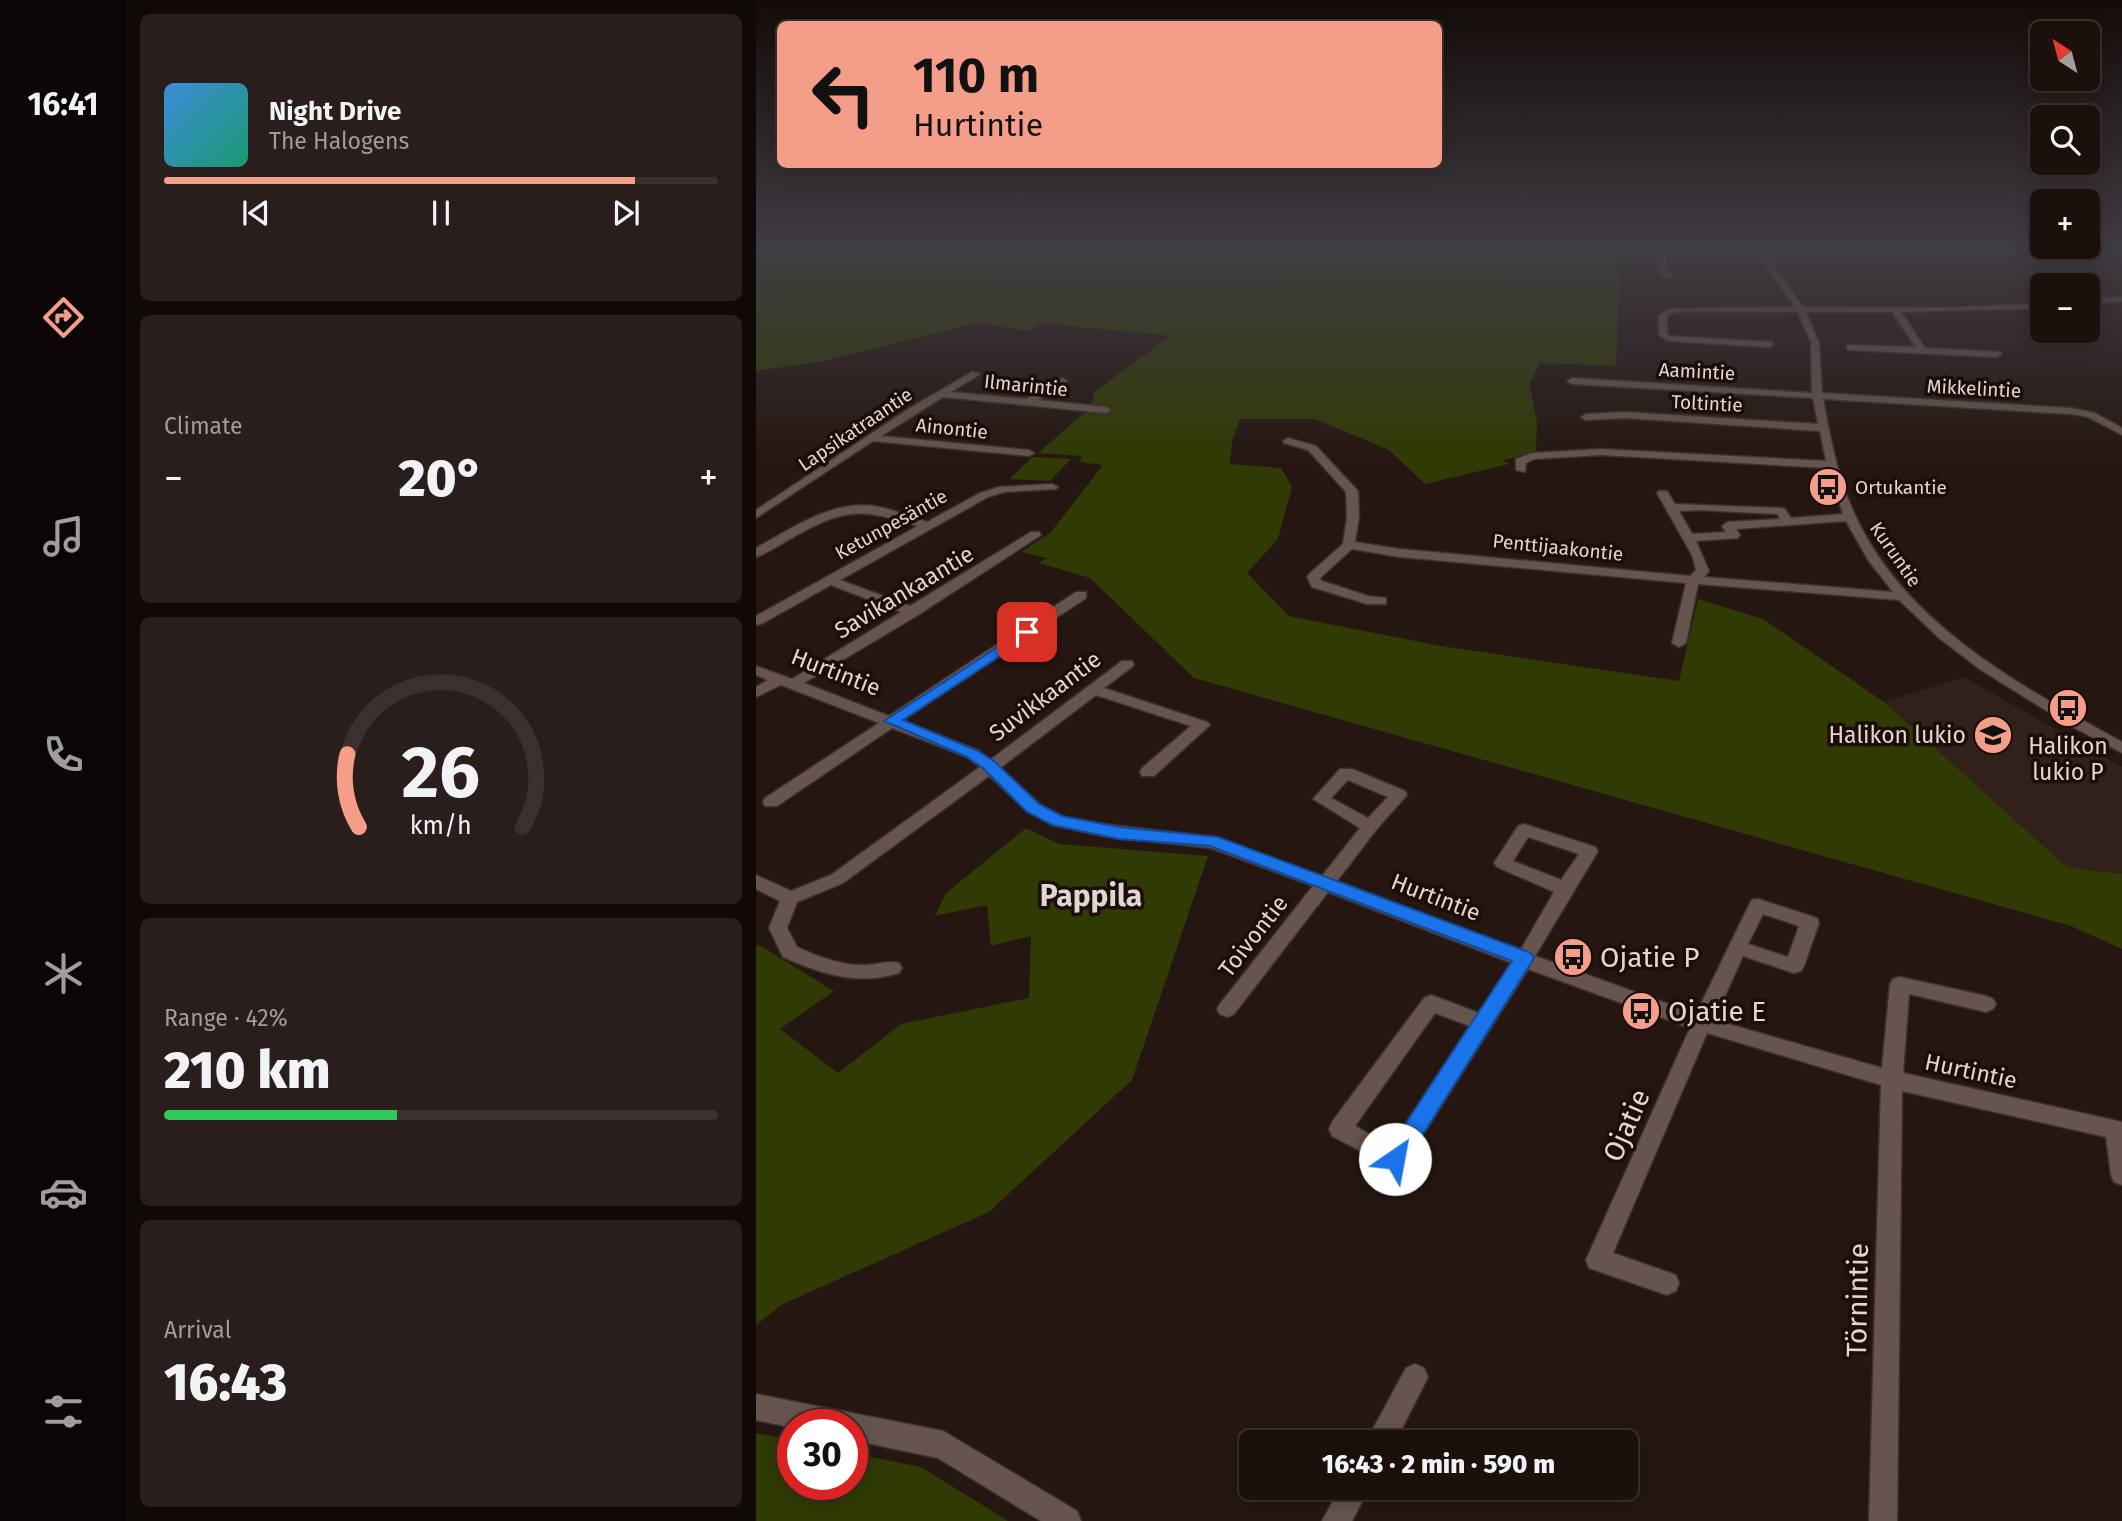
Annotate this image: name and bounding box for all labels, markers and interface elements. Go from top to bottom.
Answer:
north arrow [2030,21,2100,91]
map controls [2030,21,2100,343]
text: 110 m [913,46,1039,105]
icon: left [798,49,889,140]
text: 16:41 [27,85,99,123]
text: Night Drive [269,96,401,127]
button: search [2030,105,2100,175]
text: Hurtintie [913,106,1043,144]
text: The Halogens [269,127,409,155]
button: + [2030,189,2100,259]
icon: previous [237,194,275,232]
icon: pause [422,194,460,232]
icon: next [607,194,645,232]
button: − [2030,273,2100,343]
icon: directions [39,293,88,342]
street label: Aamintie [1658,358,1736,385]
street label: Ilmarintie [983,370,1069,401]
street label: Mikkelintie [1926,375,2022,402]
street label: Lapsikatraantie [794,383,917,476]
street label: Toltintie [1671,390,1743,417]
text: Climate [164,412,243,440]
street label: Ainontie [915,413,989,444]
text: 20° [398,447,484,510]
text: − [164,455,183,501]
text: + [699,455,718,501]
bus stop icon: Ortukantie [1807,466,1849,508]
place label: Ortukantie [1855,476,1947,499]
street label: Ketunpesäntie [831,484,951,565]
icon: music [39,512,88,561]
street label: Kuruntie [1865,517,1926,591]
street label: Penttijaakontie [1491,529,1624,566]
street label: Savikankaantie [829,540,979,644]
pin [997,602,1057,662]
icon: arrive [1008,613,1046,651]
street label: Hurtintie [787,642,885,702]
street label: Suvikkaantie [984,645,1106,747]
bus stop icon: Halikon lukio P [2047,687,2089,729]
school or university icon: Halikon lukio [1972,714,2014,756]
place label: Halikon lukio [1828,721,1966,749]
text: 26 [402,729,480,816]
icon: phone [39,730,88,779]
place label: Halikon lukio P [2028,732,2108,786]
text: km/h [410,810,472,840]
street label: Hurtintie [1387,867,1485,927]
district label: Pappila [1040,878,1142,914]
street label: Toivontie [1212,890,1294,982]
bus stop icon: Ojatie P [1552,936,1594,978]
place label: Ojatie P [1600,941,1699,974]
icon: climate [39,949,88,998]
bus stop icon: Ojatie E [1620,990,1662,1032]
place label: Ojatie E [1668,995,1766,1028]
text: Range · 42% [164,1004,288,1032]
text: 210 km [164,1039,331,1102]
street label: Hurtintie [1922,1048,2020,1094]
street label: Ojatie [1596,1084,1657,1167]
position arrow [1358,1122,1432,1196]
icon: car [39,1168,88,1217]
street label: Törnintie [1840,1243,1875,1357]
text: Arrival [164,1316,231,1344]
text: 16:43 [164,1351,287,1414]
icon: filters [39,1387,88,1436]
speed limit sign: 30 [777,1409,868,1500]
text: 16:43 · 2 min · 590 m [1322,1449,1555,1480]

